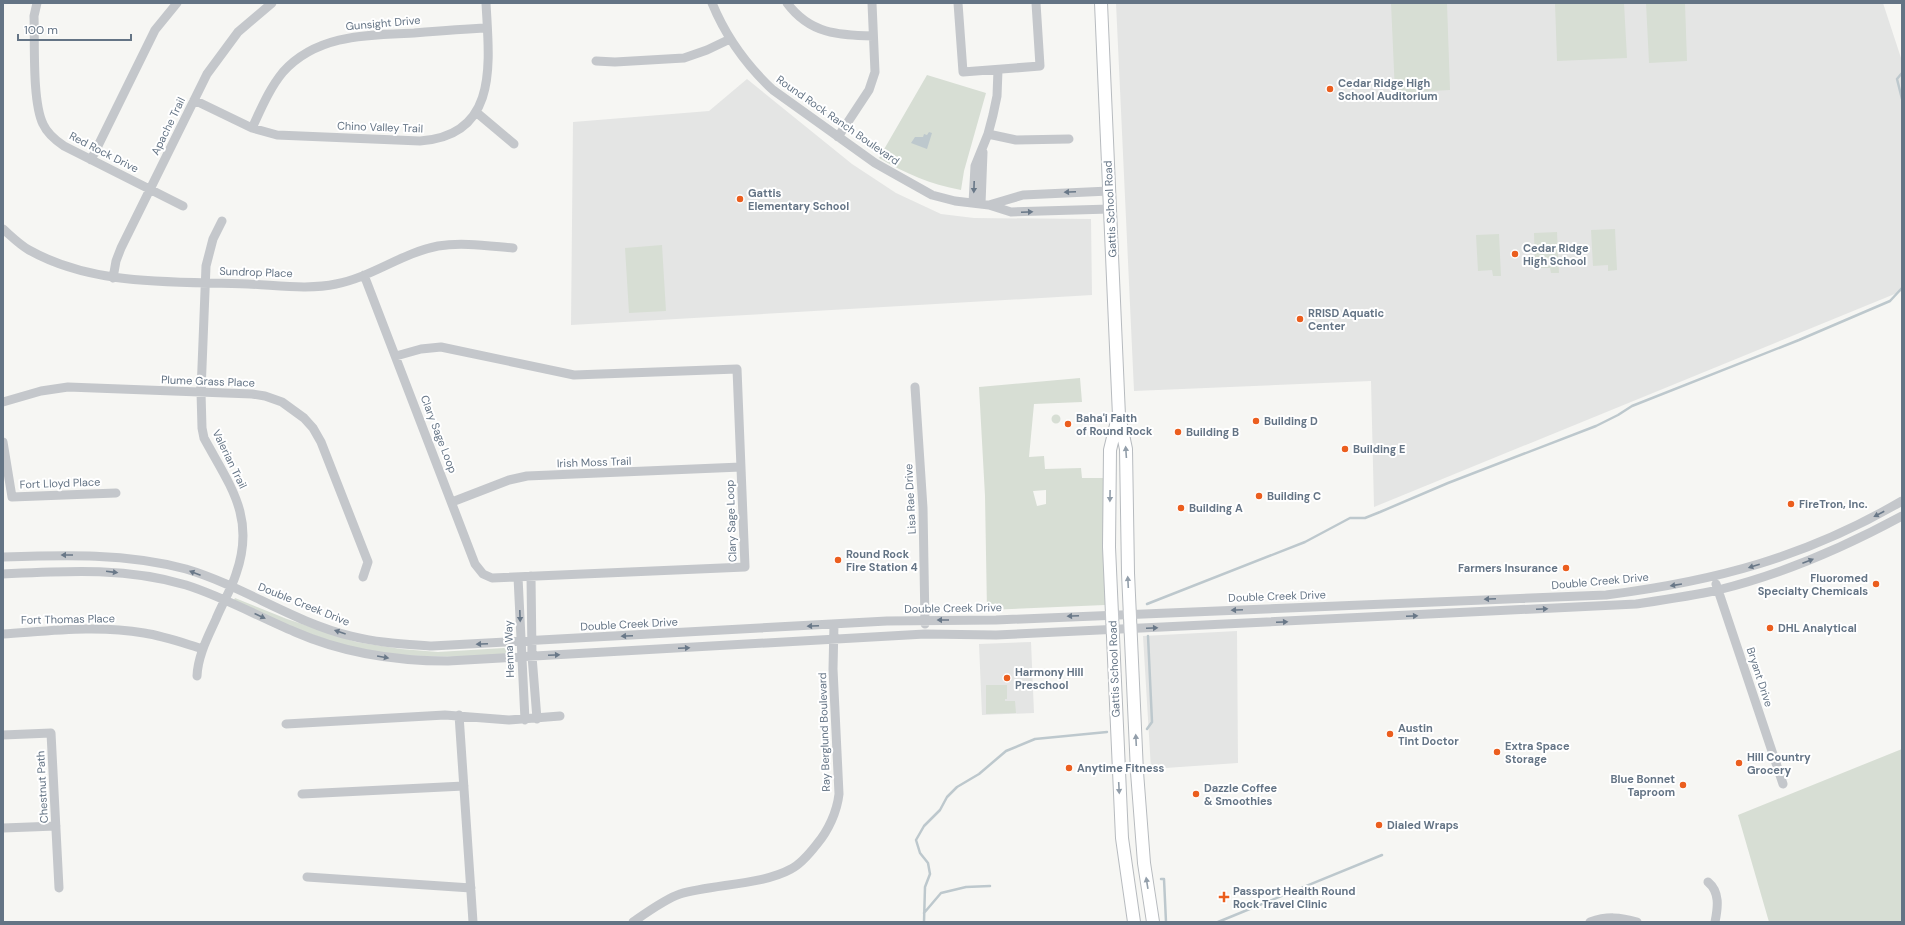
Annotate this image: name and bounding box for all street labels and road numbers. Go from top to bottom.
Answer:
street label: Gunsight Drive [345,13,421,33]
street label: Round Rock Ranch Boulevard [774,72,902,168]
street label: Apache Trail [148,95,188,157]
street label: Chino Valley Trail [337,119,423,135]
street label: Red Rock Drive [67,129,141,175]
street label: Gattis School Road [1100,160,1120,258]
street label: Sundrop Place [219,264,293,280]
street label: Plume Grass Place [161,372,255,390]
street label: Clary Sage Loop [418,393,460,475]
street label: Valerian Trail [210,427,250,491]
street label: Irish Moss Trail [557,454,631,470]
street label: Lisa Rae Drive [901,463,919,535]
street label: Fort Lloyd Place [19,475,101,491]
street label: Clary Sage Loop [723,479,739,562]
street label: Double Creek Drive [1551,570,1649,592]
street label: Double Creek Drive [256,579,352,629]
street label: Double Creek Drive [1228,587,1326,605]
street label: Double Creek Drive [904,600,1002,616]
street label: Fort Thomas Place [21,611,115,627]
street label: Double Creek Drive [580,614,678,634]
street label: Henna Way [501,620,517,678]
street label: Gattis School Road [1105,620,1123,718]
street label: Bryant Drive [1744,645,1776,709]
street label: Ray Berglund Boulevard [815,672,833,792]
street label: Chestnut Path [33,750,51,824]

